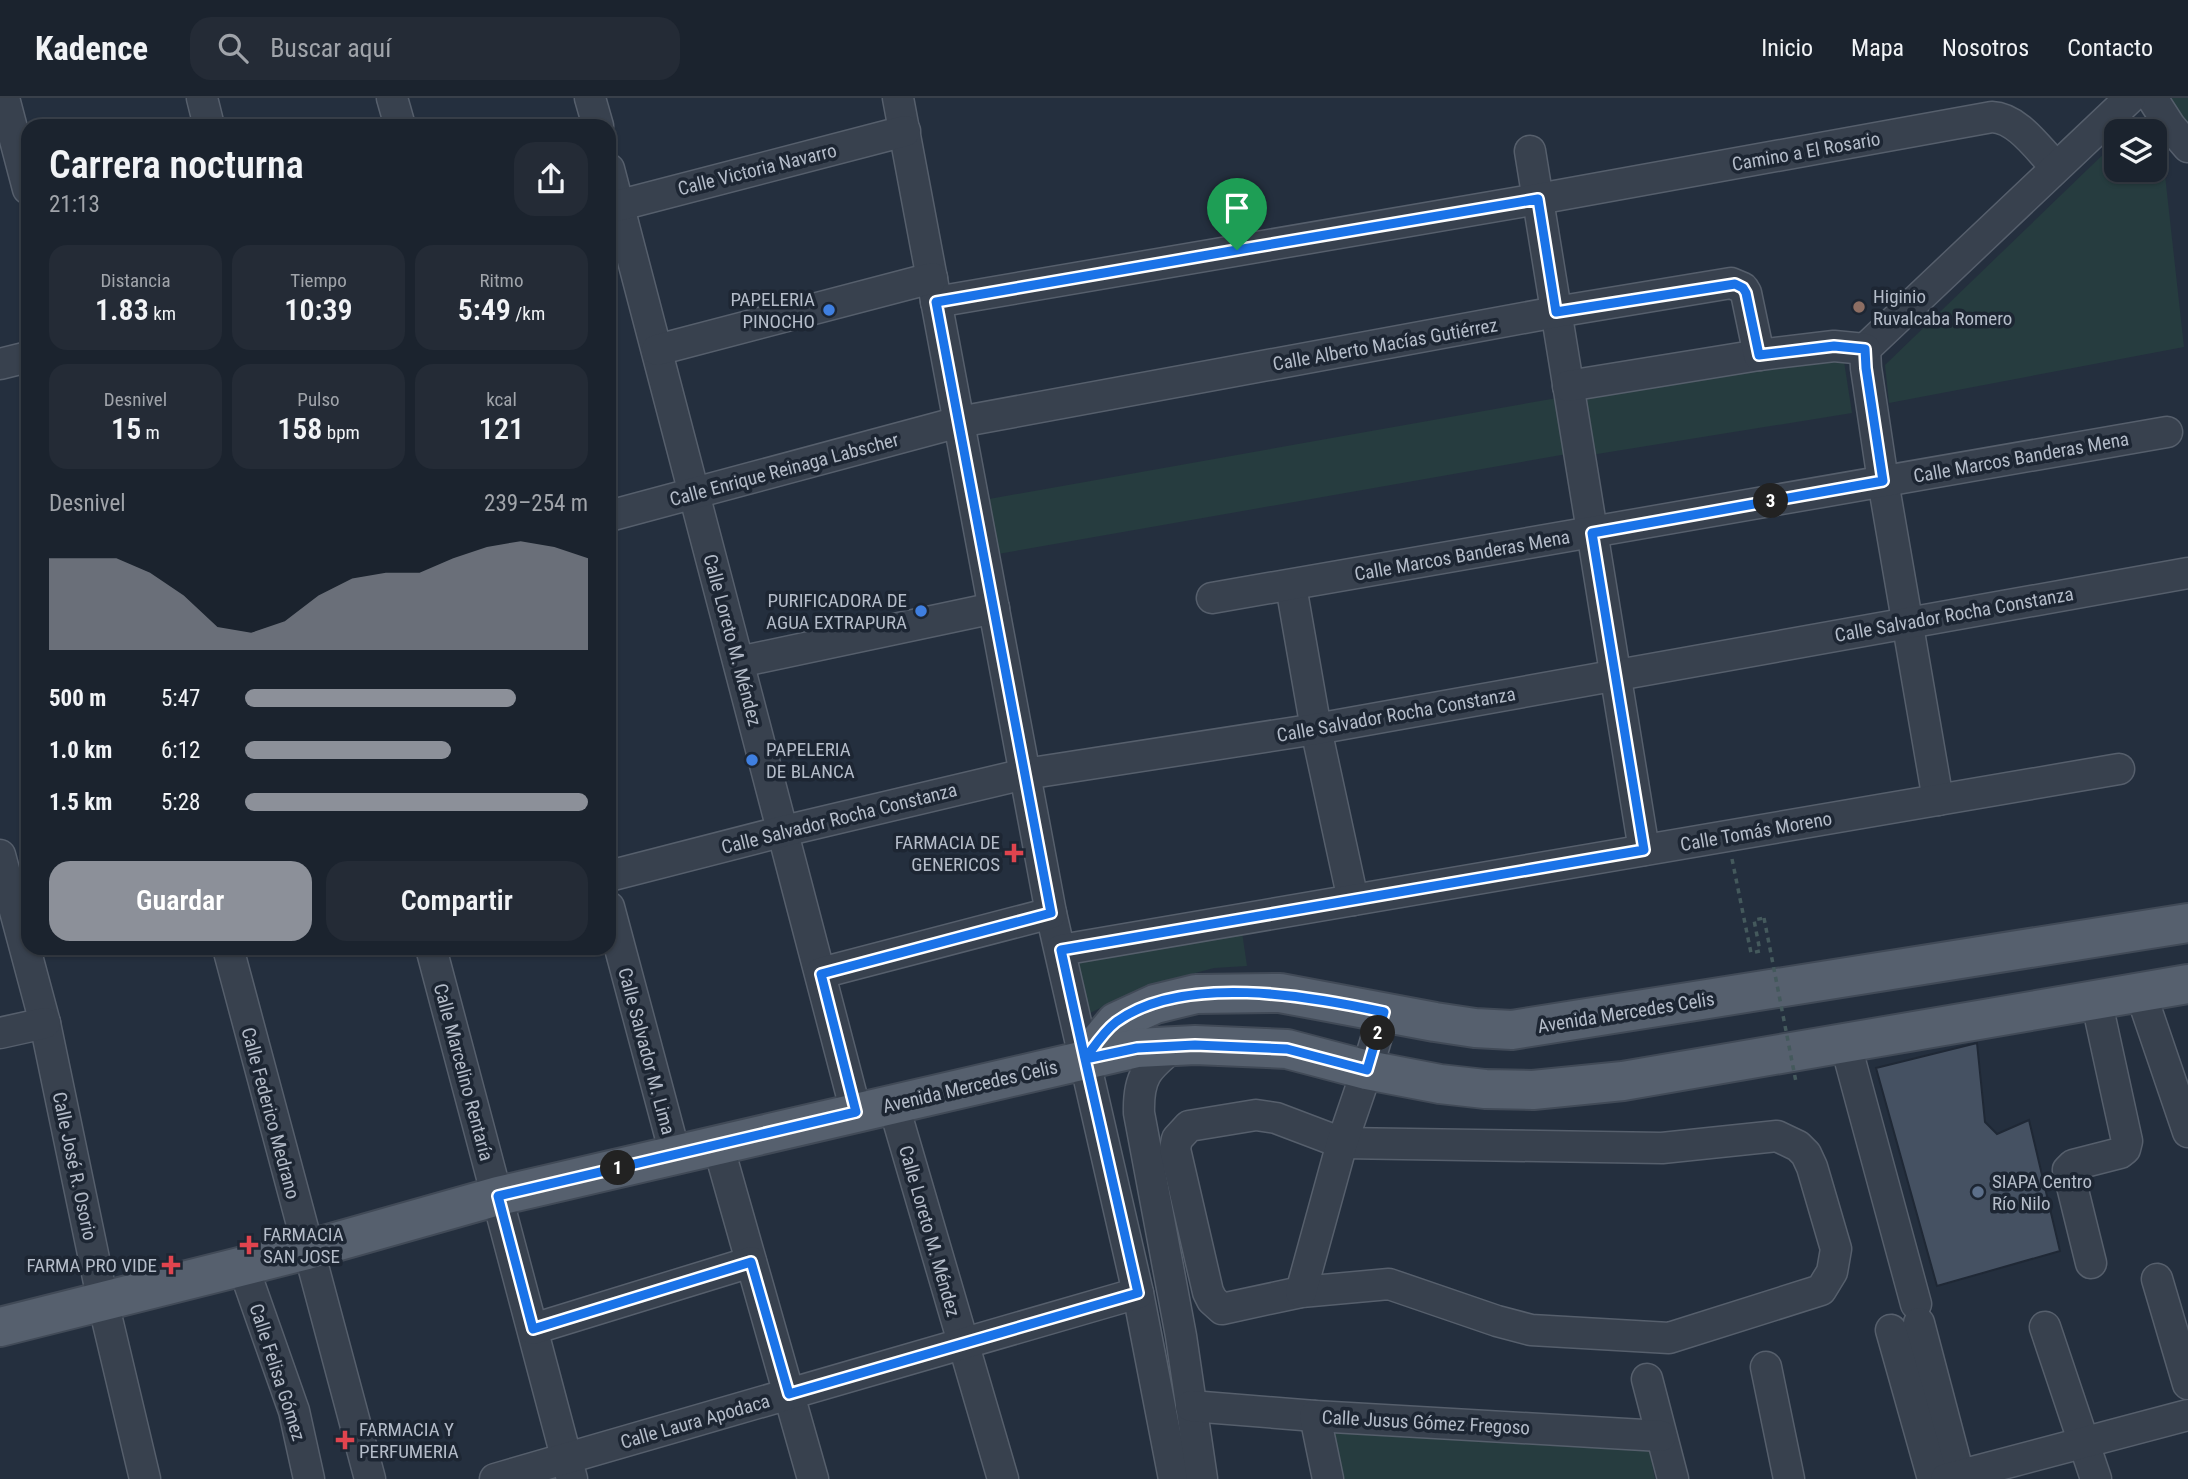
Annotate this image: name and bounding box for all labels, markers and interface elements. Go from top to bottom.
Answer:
search box [190,17,680,80]
text: Kadence [35,29,148,68]
icon: search [214,29,252,67]
text: Buscar aquí [270,33,391,63]
text: Inicio [1761,34,1813,62]
text: Mapa [1851,34,1904,62]
text: Nosotros [1942,34,2029,62]
text: Contacto [2067,34,2153,62]
map controls [2104,119,2167,182]
button: layers [2104,119,2167,182]
street label: Camino a El Rosario [1730,127,1882,176]
street label: Calle Victoria Navarro [675,139,839,200]
button: share [514,142,588,216]
text: Carrera nocturna [49,143,304,187]
pin [1207,178,1267,250]
icon: arrive [1218,189,1256,227]
text: 21:13 [49,191,100,218]
text: Distancia [100,269,171,292]
text: Tiempo [290,269,347,292]
text: Ritmo [480,269,523,292]
place label: Higinio Ruvalcaba Romero [1873,285,2012,330]
place label: PAPELERIA PINOCHO [730,288,815,333]
text: 1.83 [95,292,149,327]
text: 10:39 [284,292,353,327]
text: 5:49 [458,292,511,327]
marker: Higinio Ruvalcaba Romero [1851,299,1867,315]
text: km [149,302,176,325]
text: /km [511,302,545,325]
marker: PAPELERIA PINOCHO [821,302,837,318]
street label: Calle Alberto Macías Gutiérrez [1271,313,1499,376]
text: Desnivel [104,388,167,411]
text: Pulso [297,388,340,411]
text: kcal [486,388,517,411]
text: 15 [111,411,141,446]
text: 158 [277,411,322,446]
text: 121 [479,411,524,446]
text: m [141,421,160,444]
text: bpm [322,421,360,444]
street label: Calle Marcos Banderas Mena [1912,427,2131,488]
street label: Calle Enrique Reinaga Labscher [667,428,901,511]
pin: 3 [1754,484,1788,518]
text: 3 [1766,489,1775,512]
text: Desnivel [49,490,126,517]
text: 239–254 m [484,490,588,517]
street label: Calle Marcos Banderas Mena [1353,525,1572,586]
street label: Calle Loreto M. Méndez [698,552,767,729]
street label: Calle Salvador Rocha Constanza [1833,582,2075,647]
place label: PURIFICADORA DE AGUA EXTRAPURA [766,589,907,634]
marker: PURIFICADORA DE AGUA EXTRAPURA [913,603,929,619]
street label: Calle Salvador Rocha Constanza [1275,682,1517,747]
text: 500 m [49,685,106,712]
text: 5:47 [161,685,200,712]
text: 1.0 km [49,737,112,764]
text: 6:12 [161,737,200,764]
place label: PAPELERIA DE BLANCA [766,738,855,783]
marker: PAPELERIA DE BLANCA [744,752,760,768]
street label: Calle Salvador Rocha Constanza [719,778,959,859]
text: 1.5 km [49,789,112,816]
text: 5:28 [161,789,200,816]
street label: Calle Tomás Moreno [1678,807,1834,856]
place label: FARMACIA DE GENERICOS [895,831,1000,876]
marker: FARMACIA DE GENERICOS [1006,845,1022,861]
button: Guardar [49,861,312,941]
button: Compartir [326,861,588,941]
street label: Calle Salvador M. Lima [613,965,680,1137]
street label: Calle Marcelino Rentaría [429,981,498,1163]
street label: Avenida Mercedes Celis [1536,987,1716,1038]
pin: 2 [1360,1016,1396,1051]
text: 2 [1373,1021,1382,1044]
street label: Calle Federico Medrano [237,1025,305,1201]
street label: Avenida Mercedes Celis [880,1055,1060,1118]
street label: Calle José R. Osorio [48,1090,101,1242]
street label: Calle Loreto M. Méndez [894,1143,965,1319]
pin: 1 [600,1150,636,1186]
text: 1 [613,1156,622,1179]
place label: SIAPA Centro Río Nilo [1992,1170,2092,1215]
marker: SIAPA Centro Río Nilo [1970,1184,1986,1200]
place label: FARMACIA SAN JOSE [263,1223,344,1268]
marker: FARMACIA SAN JOSE [241,1237,257,1253]
place label: FARMA PRO VIDE [26,1254,157,1277]
marker: FARMA PRO VIDE [163,1257,179,1273]
street label: Calle Felisa Gómez [245,1301,311,1444]
street label: Calle Laura Apodaca [618,1389,772,1454]
street label: Calle Jusus Gómez Fregoso [1321,1406,1531,1439]
place label: FARMACIA Y PERFUMERIA [359,1418,459,1463]
marker: FARMACIA Y PERFUMERIA [337,1432,353,1448]

